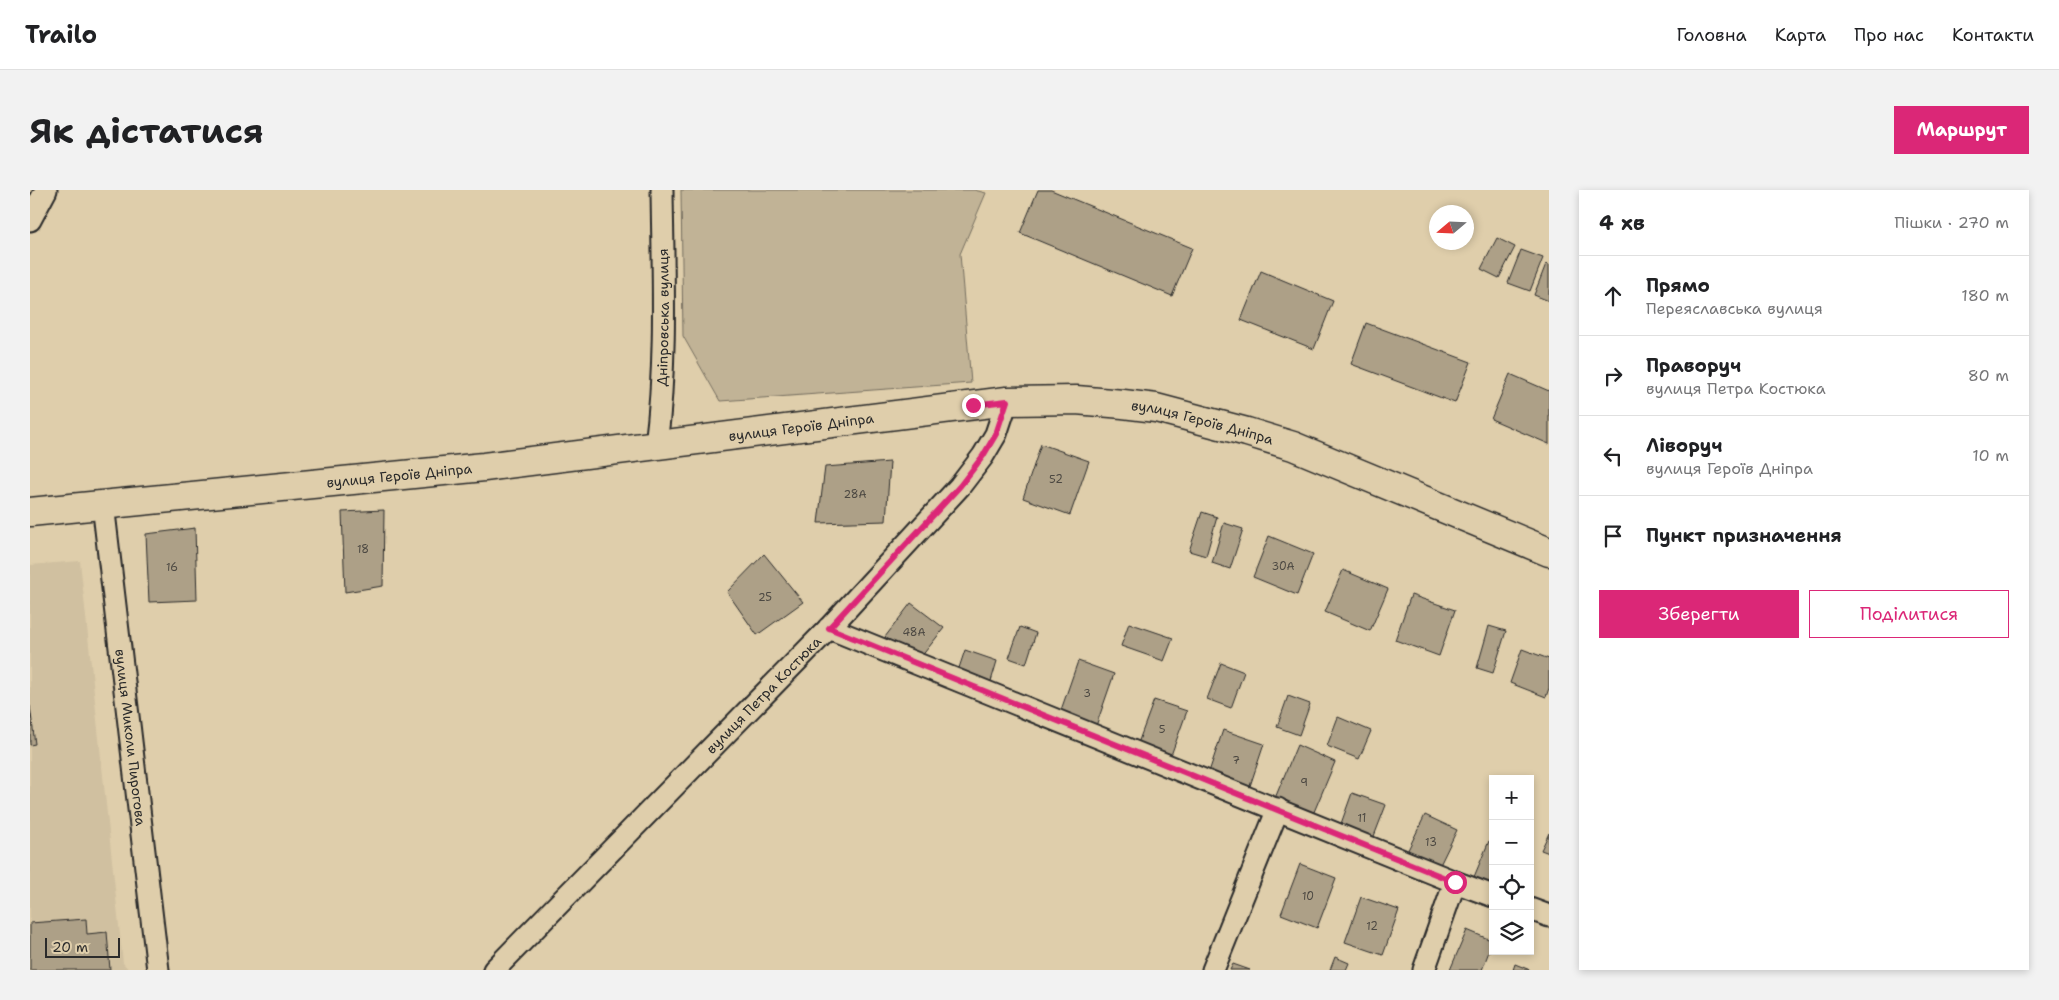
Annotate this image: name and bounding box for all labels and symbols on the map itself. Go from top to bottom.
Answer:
north arrow [1429,205,1474,250]
street label: Дніпровська вулиця [652,248,673,387]
route end [962,394,985,417]
street label: вулиця Героїв Дніпра [1130,396,1276,449]
street label: вулиця Героїв Дніпра [728,409,875,445]
street label: вулиця Героїв Дніпра [326,459,473,492]
house number: 52 [1049,472,1063,487]
house number: 28А [843,487,867,502]
house number: 18 [357,542,369,557]
house number: 30А [1271,559,1295,574]
house number: 16 [166,560,178,575]
house number: 25 [758,590,772,605]
house number: 48А [902,625,926,640]
street label: вулиця Петра Костюка [702,632,825,757]
street label: вулиця Миколи Пирогова [111,648,150,827]
house number: 3 [1083,686,1091,701]
house number: 5 [1159,722,1166,737]
house number: 7 [1232,753,1240,768]
house number: 9 [1300,775,1308,790]
house number: 11 [1358,811,1366,826]
house number: 13 [1425,835,1437,850]
route start [1444,871,1467,894]
house number: 10 [1302,889,1314,904]
house number: 12 [1366,919,1378,934]
scale bar [45,935,120,958]

